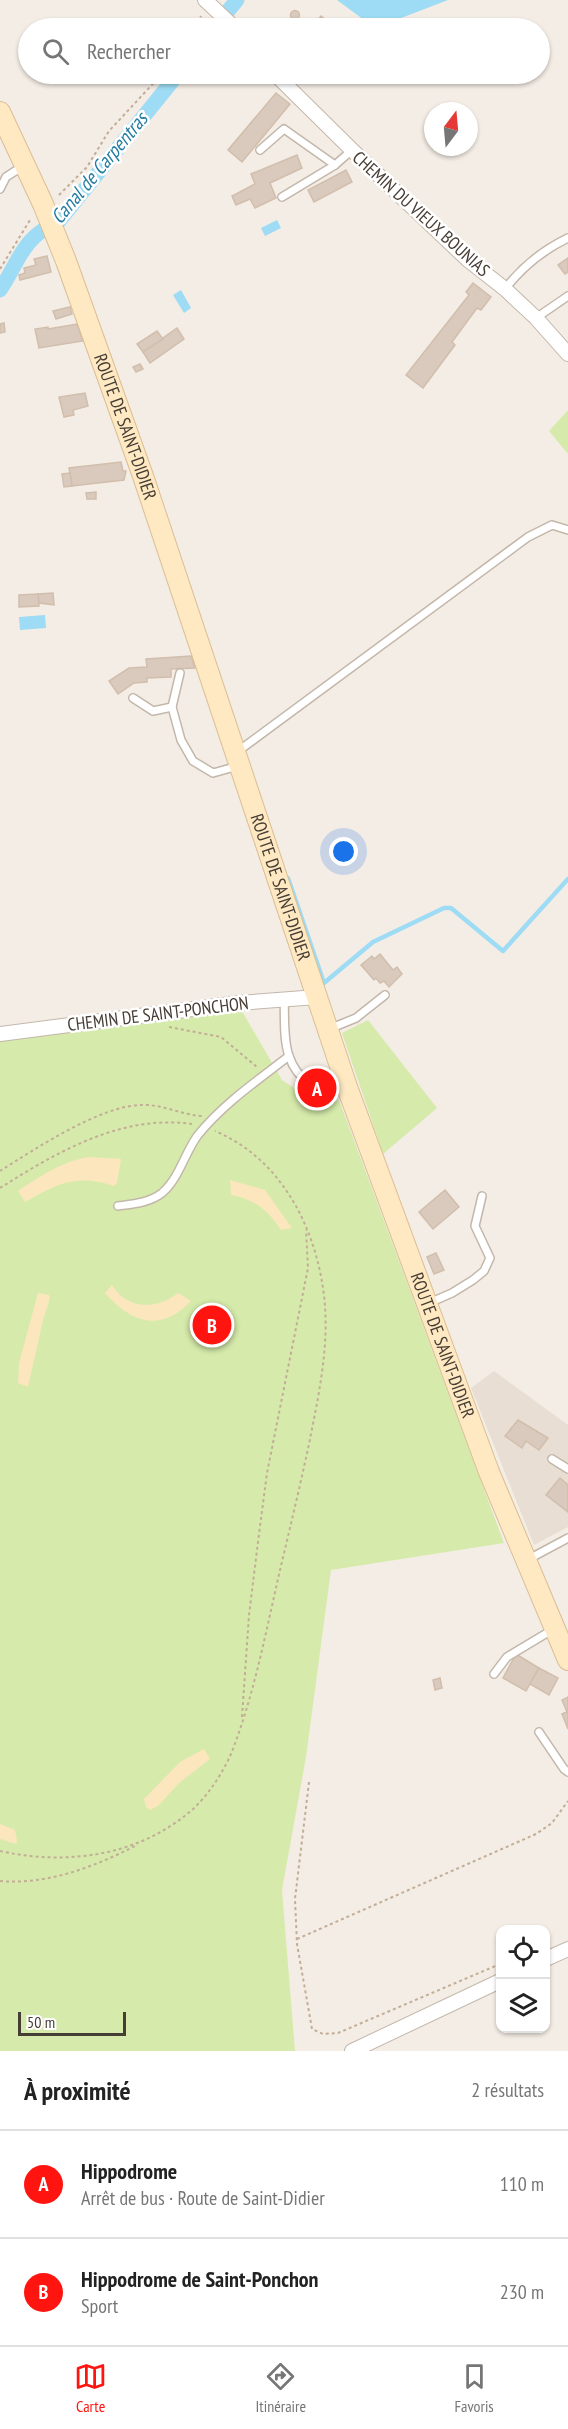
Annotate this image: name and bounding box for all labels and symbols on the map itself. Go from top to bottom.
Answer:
north arrow [424,102,478,156]
water label: Canal de Carpentras [45,105,155,229]
street label: CHEMIN DU VIEUX BOUNIAS [348,146,495,282]
street label: ROUTE DE SAINT-DIDIER [89,350,162,503]
street label: ROUTE DE SAINT-DIDIER [246,811,316,964]
your location [329,837,358,866]
street label: CHEMIN DE SAINT-PONCHON [66,991,250,1036]
pin: A [298,1066,336,1110]
street label: ROUTE DE SAINT-DIDIER [405,1269,480,1421]
pin: B [192,1302,232,1348]
scale bar [18,2009,126,2036]

